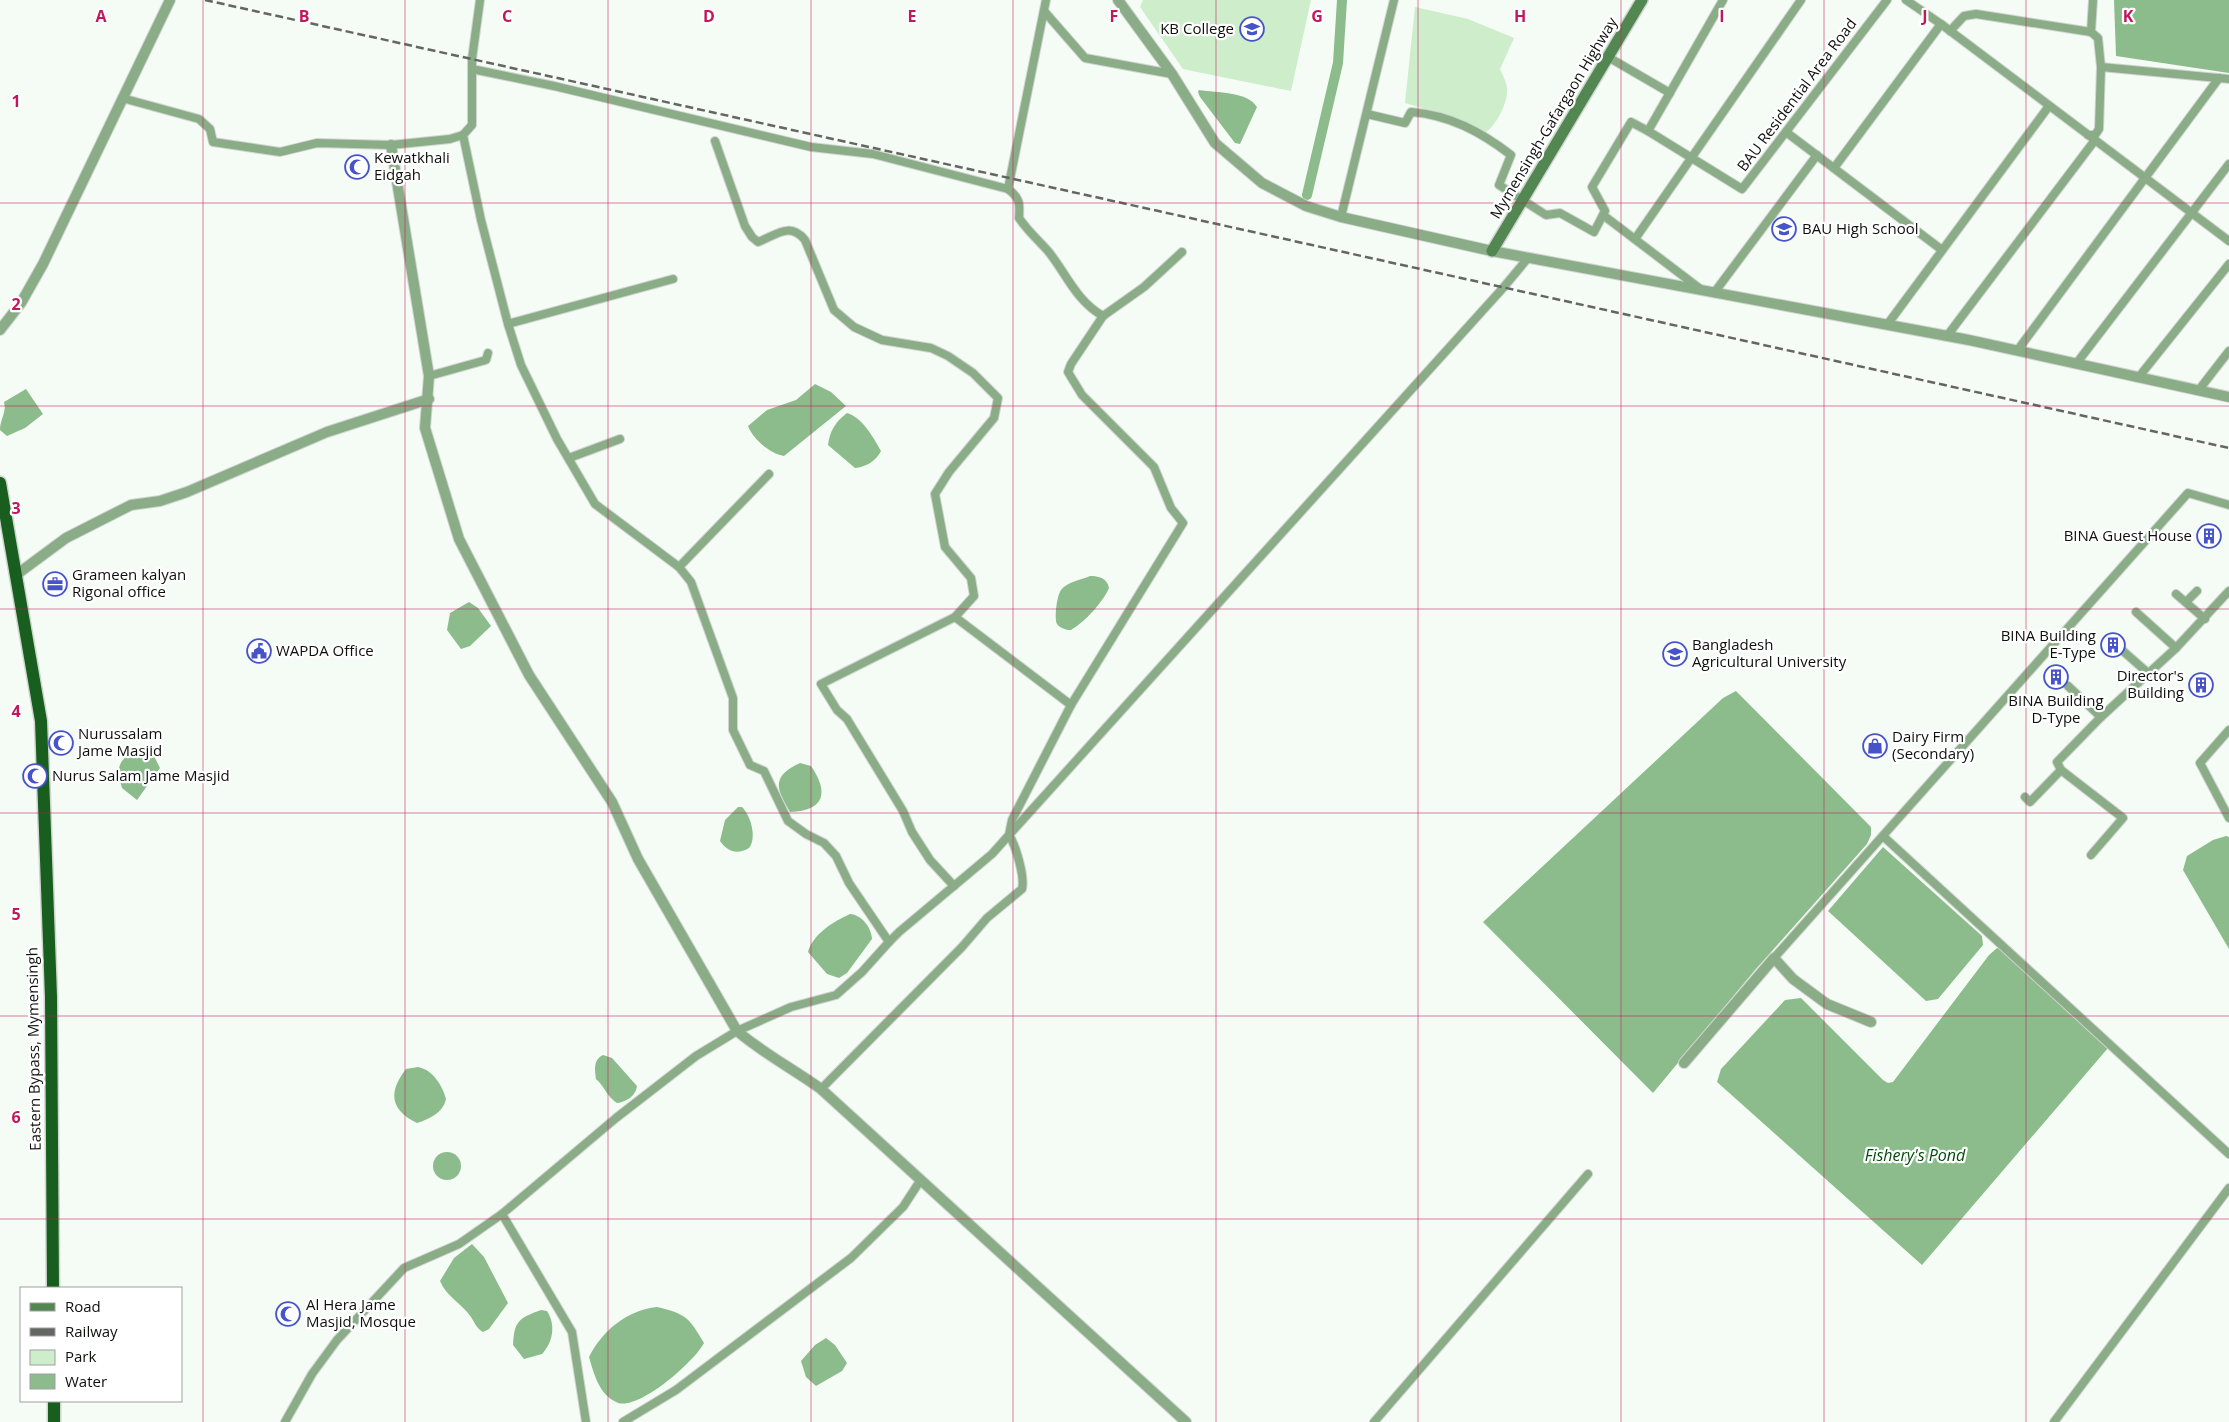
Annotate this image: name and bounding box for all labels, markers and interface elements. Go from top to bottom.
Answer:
text: A [95,5,107,27]
text: B [299,5,309,27]
text: C [502,5,512,27]
text: D [703,5,715,27]
text: E [908,5,917,27]
text: F [1110,5,1118,27]
text: G [1311,5,1323,27]
text: I [1719,5,1725,27]
text: J [1920,5,1928,27]
text: K [2123,5,2134,27]
street label: Mymensingh-Gafargaon Highway [1487,14,1621,222]
street label: BAU Residential Area Road [1732,14,1860,175]
school or university icon: KB College [1239,16,1265,42]
place label: KB College [1160,18,1234,38]
text: 1 [11,90,21,112]
place label: Kewatkhali Eidgah [374,147,450,184]
mosque icon: Kewatkhali Eidgah [344,154,370,180]
school or university icon: BAU High School [1771,216,1797,242]
place label: BAU High School [1802,218,1919,238]
text: 2 [11,293,21,315]
text: 3 [11,497,21,519]
building icon: BINA Guest House [2196,523,2222,549]
place label: BINA Guest House [2064,525,2192,545]
place label: Grameen kalyan Rigonal office [72,564,186,601]
office icon: Grameen kalyan Rigonal office [42,571,68,597]
place label: BINA Building E-Type [2001,625,2096,662]
building icon: BINA Building E-Type [2100,632,2126,658]
place label: Bangladesh Agricultural University [1692,634,1847,671]
public building icon: WAPDA Office [246,638,272,664]
place label: WAPDA Office [276,640,374,660]
school or university icon: Bangladesh Agricultural University [1662,641,1688,667]
building icon: BINA Building D-Type [2043,664,2069,690]
place label: Director's Building [2117,665,2184,702]
building icon: Director's Building [2188,672,2214,698]
place label: BINA Building D-Type [2008,690,2104,727]
text: 4 [11,700,21,722]
place label: Nurussalam Jame Masjid [76,723,162,760]
place label: Dairy Firm (Secondary) [1892,726,1974,763]
mosque icon: Nurussalam Jame Masjid [48,730,74,756]
shop icon: Dairy Firm (Secondary) [1862,733,1888,759]
mosque icon: Nurus Salam Jame Masjid [22,763,48,789]
place label: Nurus Salam Jame Masjid [52,765,230,785]
text: 5 [11,903,21,925]
street label: Eastern Bypass, Mymensingh [21,947,45,1151]
text: 6 [11,1106,21,1128]
water label: Fishery's Pond [1865,1144,1966,1166]
legend [20,1287,182,1402]
place label: Al Hera Jame Masjid, Mosque [306,1294,416,1331]
text: Road [65,1296,101,1316]
mosque icon: Al Hera Jame Masjid, Mosque [275,1301,301,1327]
text: Railway [65,1321,118,1341]
text: Park [65,1346,96,1366]
text: Water [65,1371,107,1391]

